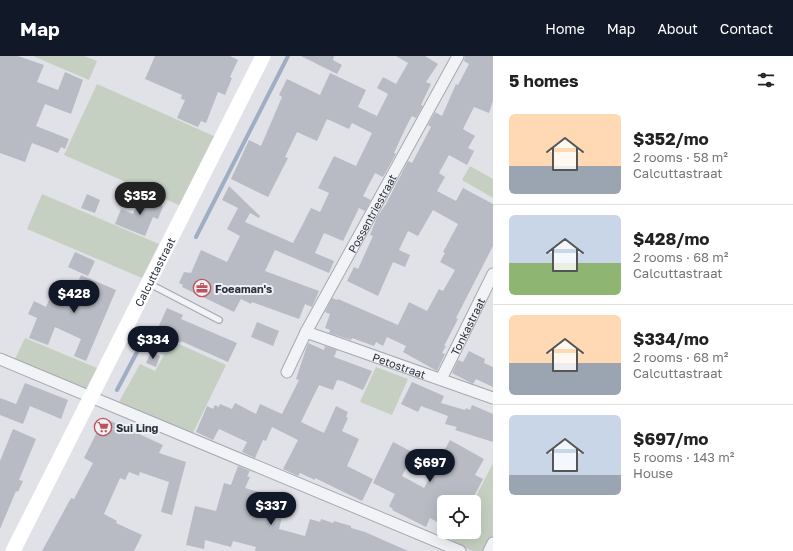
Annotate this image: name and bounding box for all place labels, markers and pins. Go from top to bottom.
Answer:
pin: $352 [116,182,164,216]
office icon: Foeaman's [192,278,212,298]
pin: $428 [50,280,98,314]
place label: Foeaman's [215,282,272,295]
pin: $334 [129,326,177,360]
supermarket icon: Sui Ling [93,417,113,437]
place label: Sui Ling [116,421,159,434]
pin: $697 [406,449,454,483]
pin: $337 [247,492,295,526]

